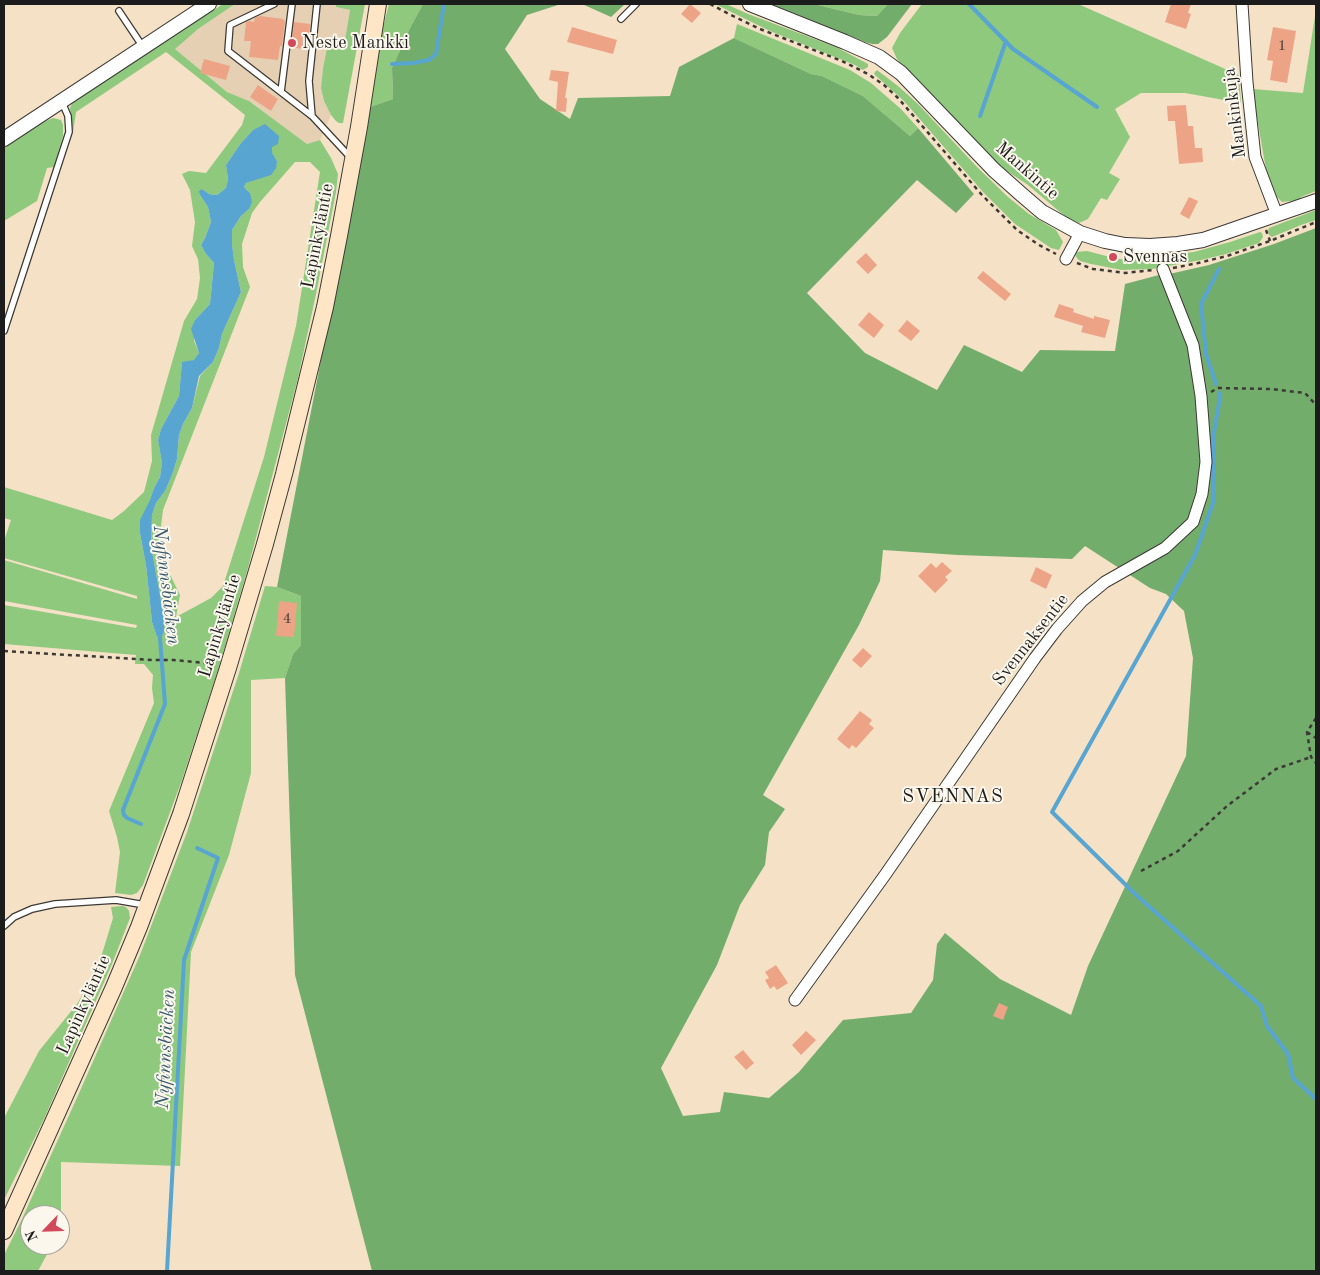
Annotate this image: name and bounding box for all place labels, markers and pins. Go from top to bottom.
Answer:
place label: Neste Mankki [302,32,409,54]
marker: Neste Mankki [286,37,298,49]
place label: Svennas [1123,246,1187,268]
marker: Svennas [1107,251,1119,263]

